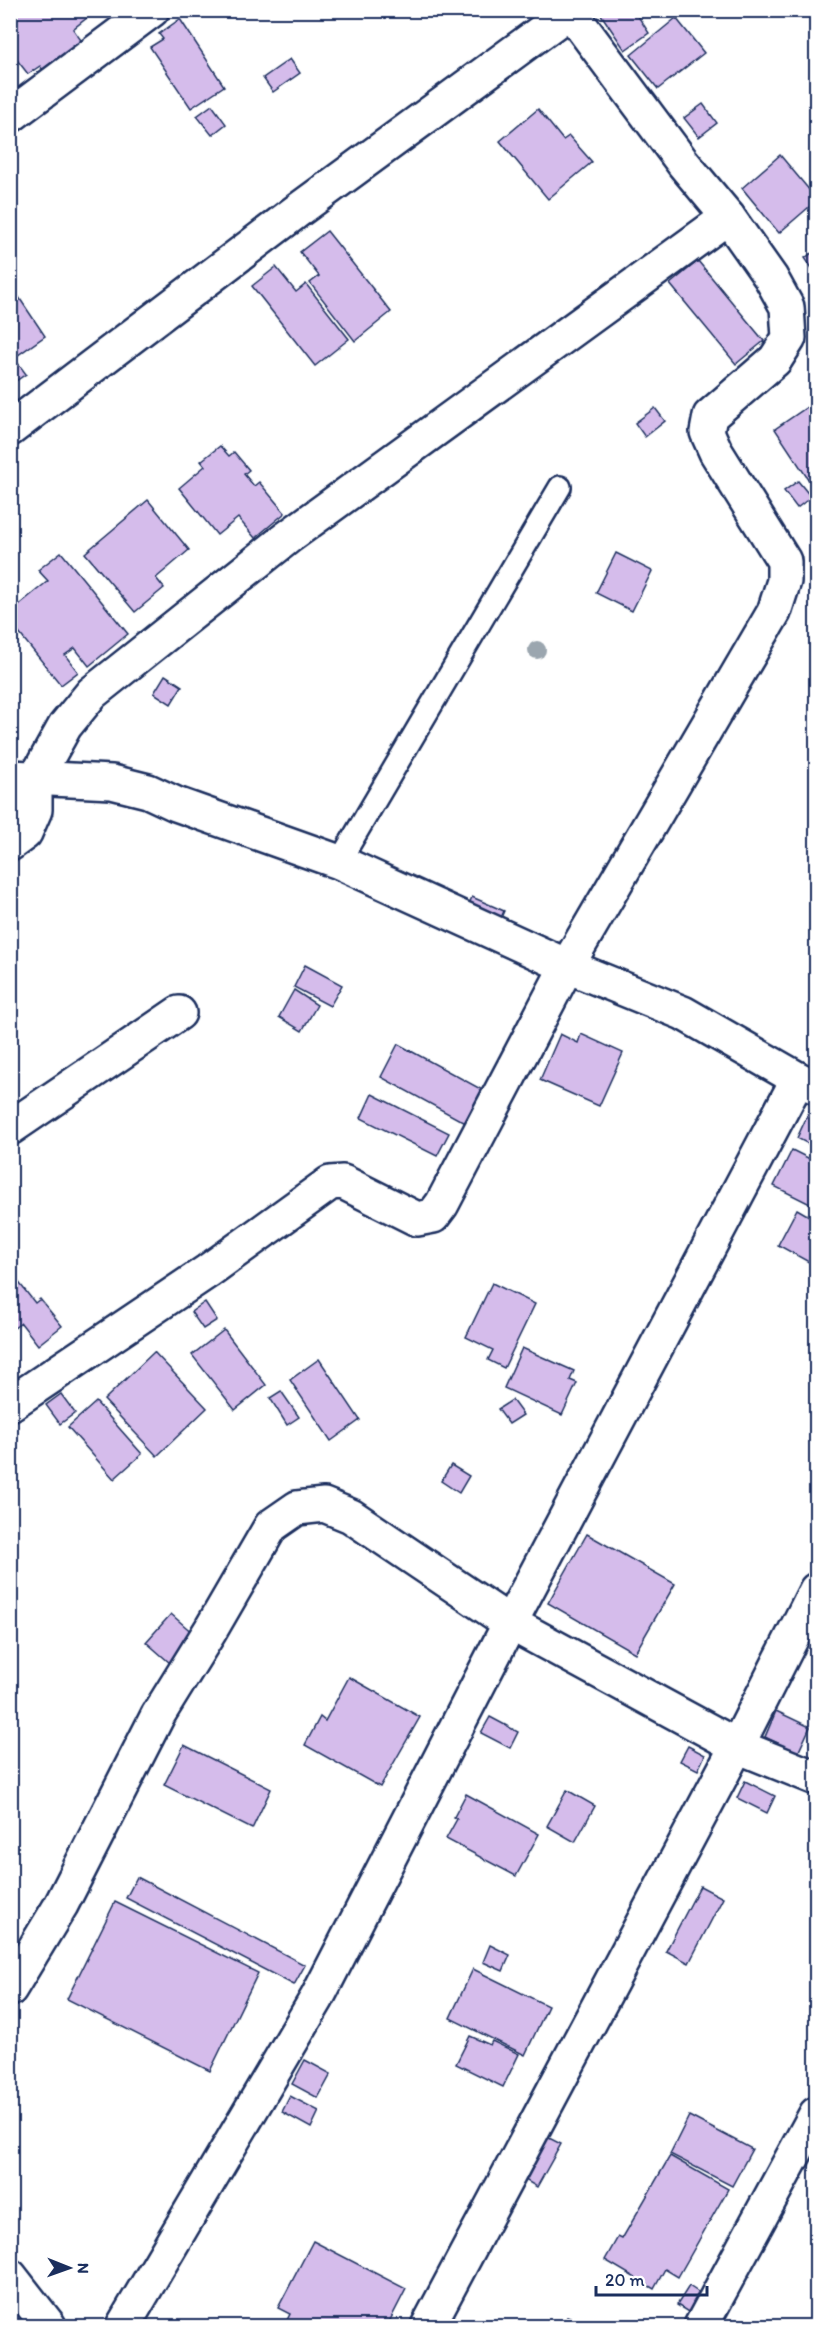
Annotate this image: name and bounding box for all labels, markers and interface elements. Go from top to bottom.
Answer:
north arrow [39,2238,99,2298]
scale bar [596,2259,707,2297]
text: N [74,2263,93,2274]
text: 20 m [605,2269,645,2291]

